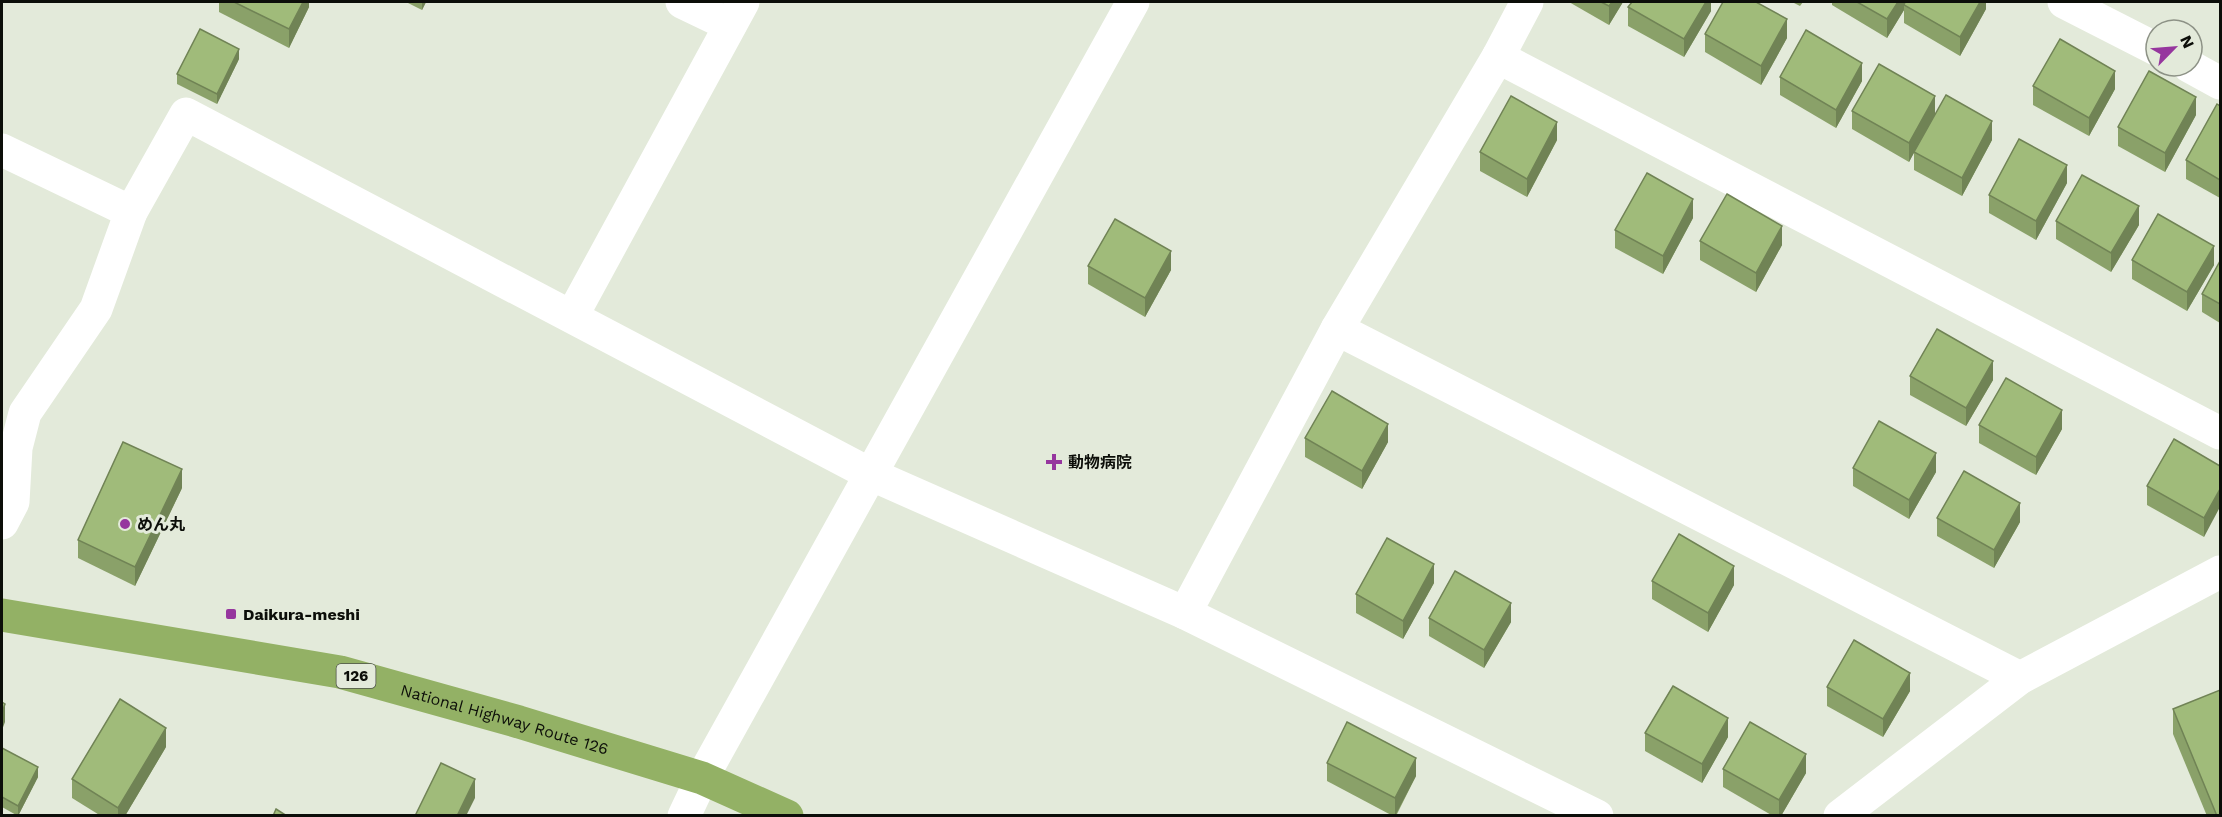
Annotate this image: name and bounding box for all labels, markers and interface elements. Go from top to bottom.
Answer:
north arrow [2144,18,2204,78]
text: N [2176,32,2198,51]
marker: 動物病院 [1045,453,1063,471]
place label: 動物病院 [1068,453,1132,472]
place label: めん丸 [137,515,185,534]
marker: めん丸 [118,517,132,531]
place label: Daikura-meshi [243,605,360,624]
marker: Daikura-meshi [224,607,238,621]
road number: 126 [336,664,376,688]
street label: National Highway Route 126 [399,680,611,758]

